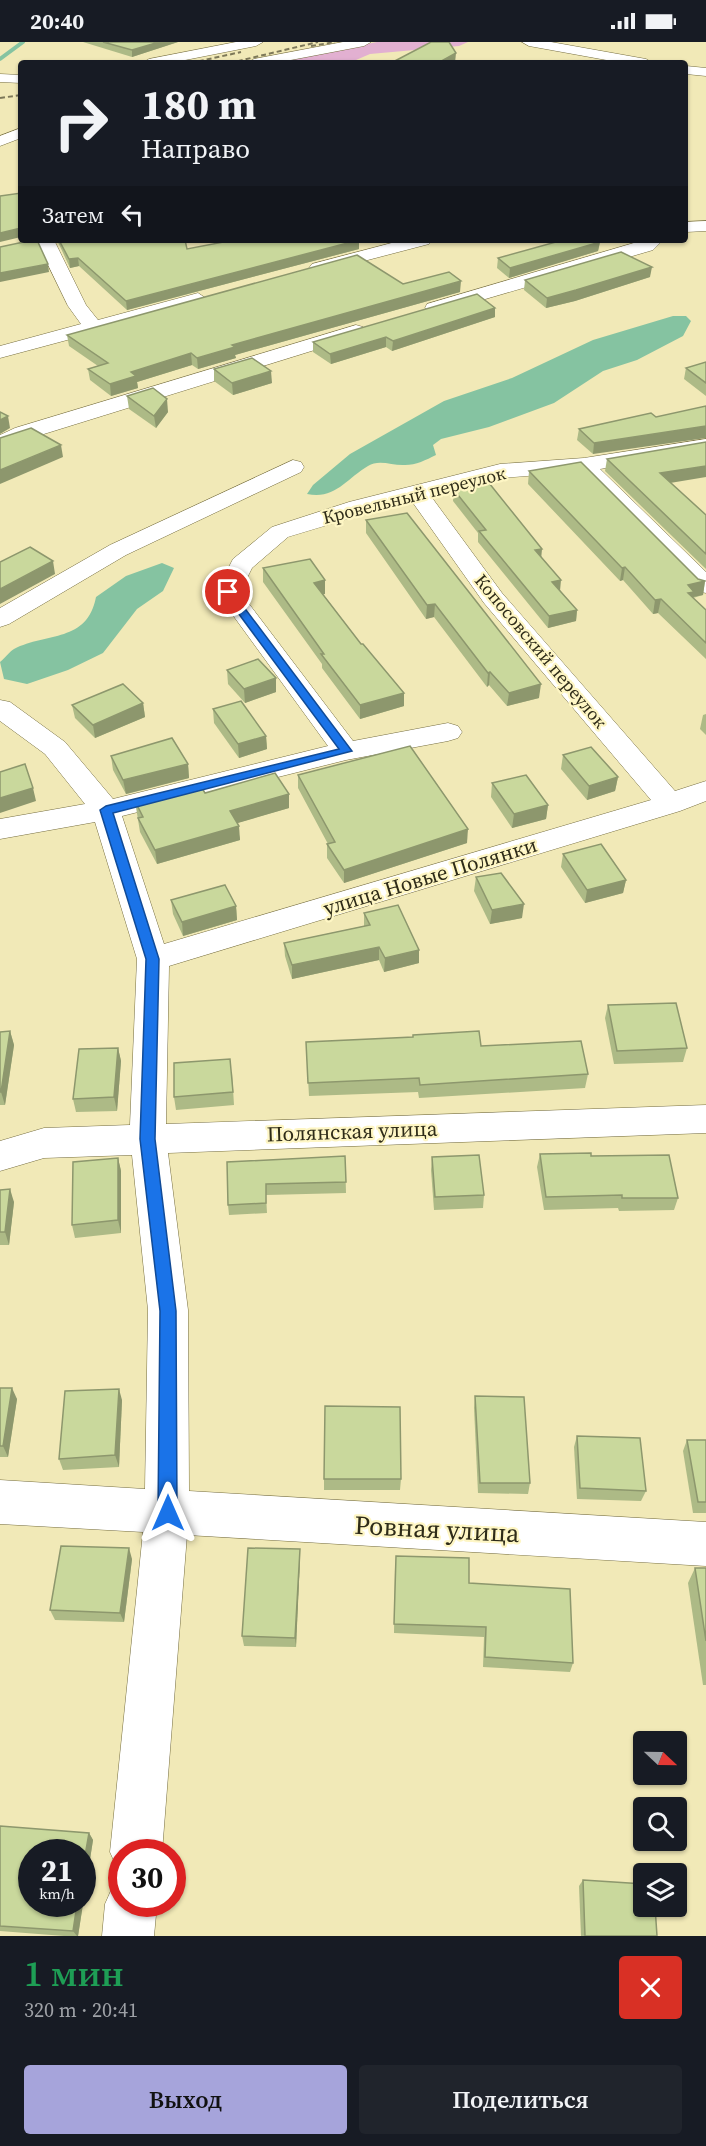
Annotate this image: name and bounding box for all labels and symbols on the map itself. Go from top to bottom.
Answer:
street label: Кровельный переулок [320,460,508,530]
pin [202,566,253,617]
street label: Копосовский переулок [469,569,613,733]
street label: улица Новые Полянки [319,830,541,922]
street label: Полянская улица [266,1114,438,1148]
position arrow [136,1481,200,1545]
street label: Ровная улица [354,1507,521,1551]
north arrow [633,1731,687,1785]
speed limit sign: 30 [108,1839,186,1917]

